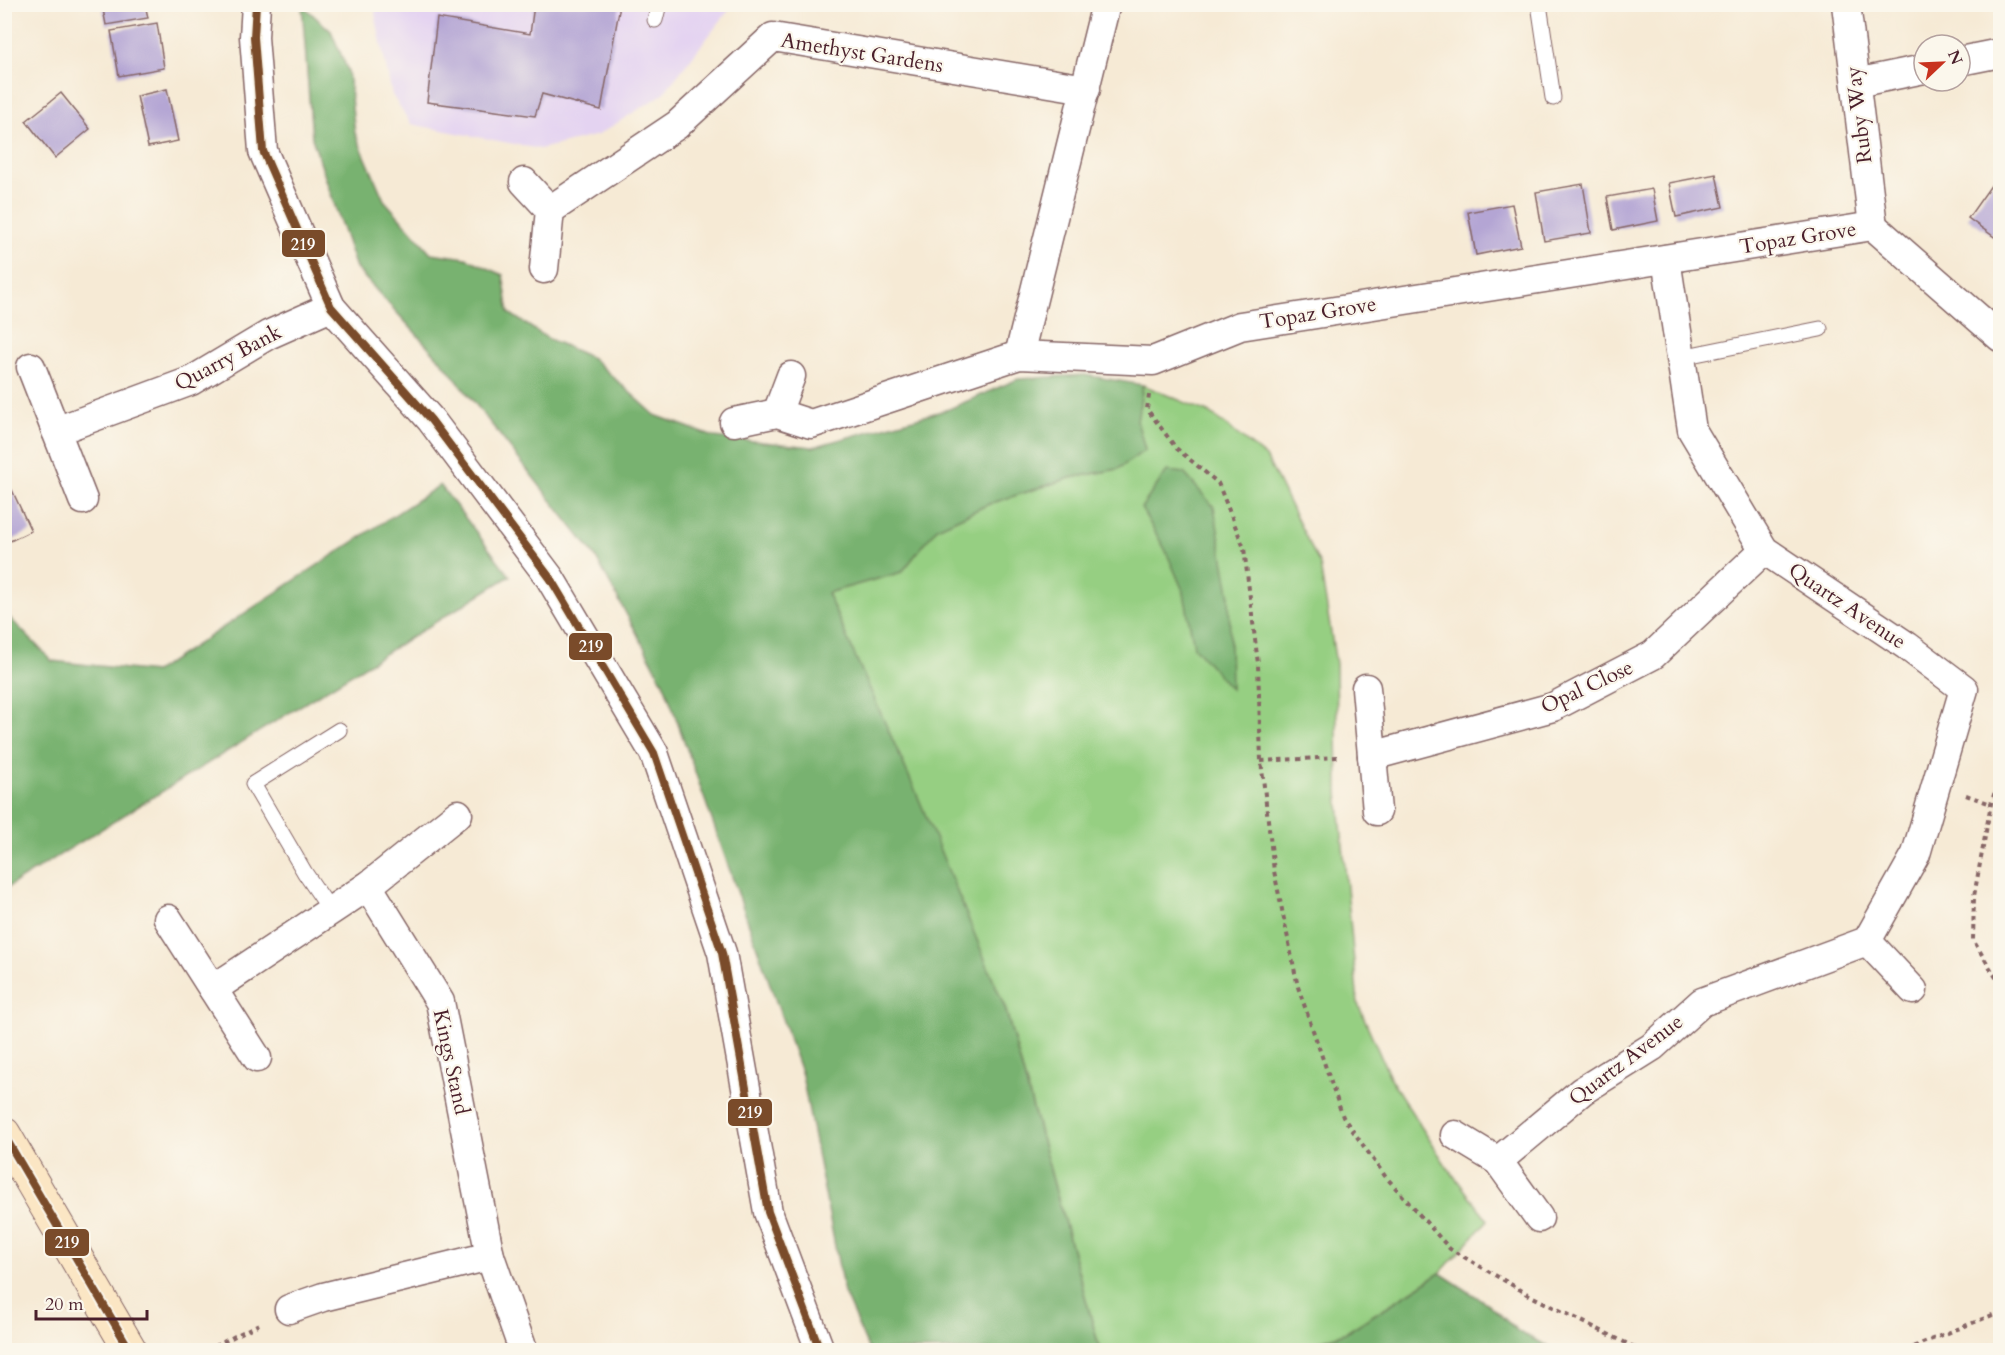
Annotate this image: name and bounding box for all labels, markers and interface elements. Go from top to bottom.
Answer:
street label: Amethyst Gardens [779,26,945,80]
north arrow [1912,33,1972,93]
text: N [1942,47,1968,68]
street label: Ruby Way [1839,65,1879,165]
street label: Topaz Grove [1738,214,1858,262]
line badge: 219 [281,229,326,258]
text: 219 [291,234,315,256]
street label: Topaz Grove [1258,289,1378,337]
street label: Quarry Bank [169,317,287,398]
street label: Quartz Avenue [1782,556,1912,656]
line badge: 219 [568,632,613,661]
text: 219 [579,636,603,658]
street label: Opal Close [1536,653,1638,721]
street label: Kings Stand [426,1007,476,1117]
street label: Quartz Avenue [1563,1007,1689,1113]
line badge: 219 [727,1098,773,1127]
text: 219 [738,1102,762,1124]
line badge: 219 [44,1228,90,1257]
text: 219 [55,1232,79,1254]
scale bar [36,1283,147,1321]
text: 20 m [45,1292,84,1317]

